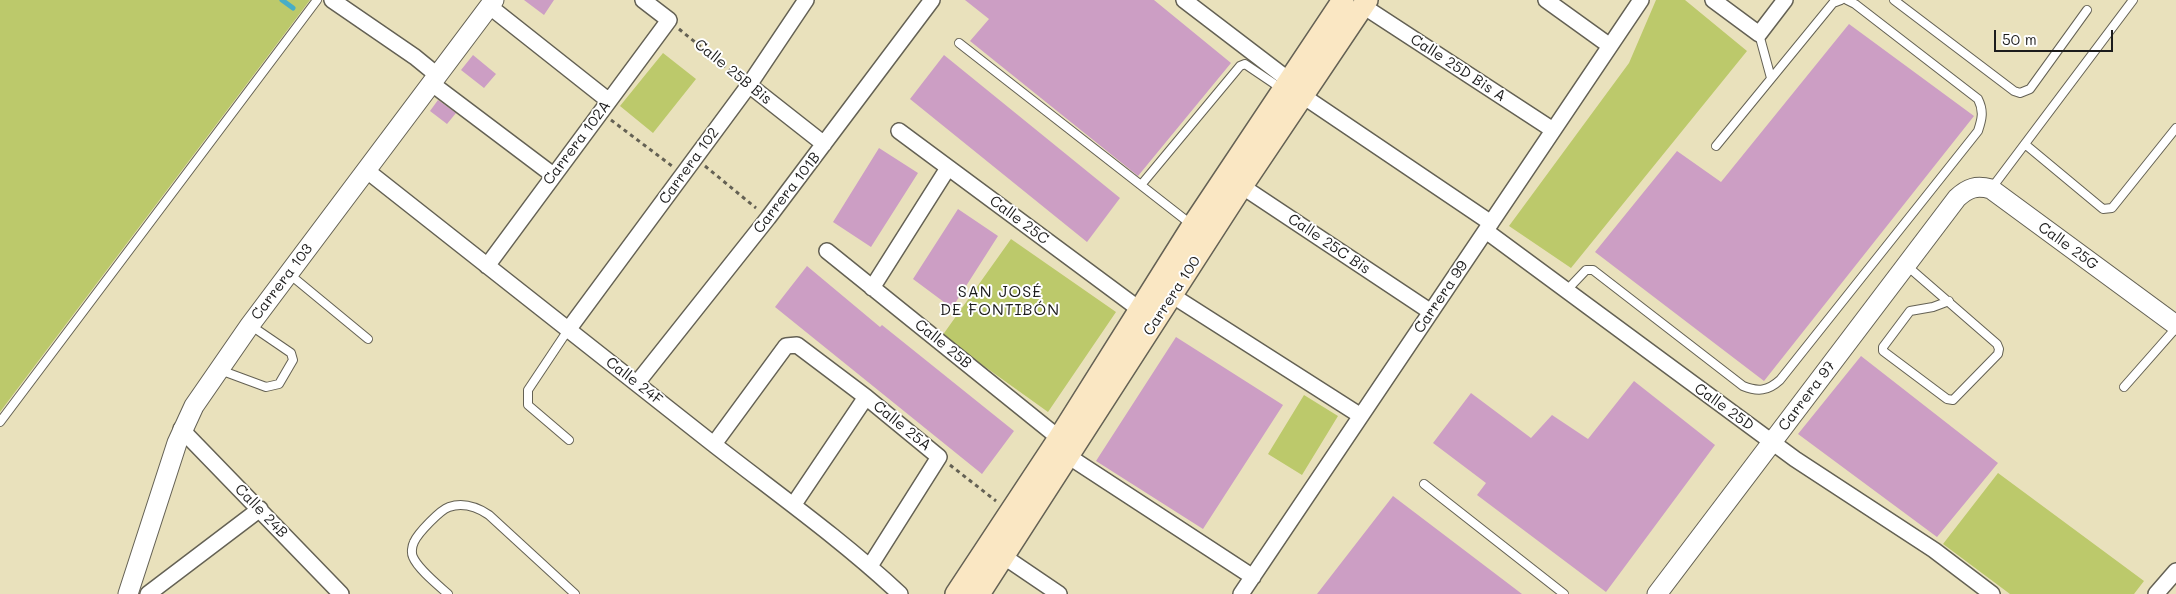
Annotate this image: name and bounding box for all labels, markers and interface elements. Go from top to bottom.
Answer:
scale bar [1996,20,2115,52]
text: 50 m [2002,29,2037,49]
street label: Calle 25D Bis A [1407,30,1509,106]
street label: Calle 25B Bis [691,35,775,109]
street label: Carrera 102A [539,97,615,189]
street label: Carrera 102 [655,124,723,208]
street label: Carrera 101B [750,149,824,237]
street label: Calle 25C [986,192,1052,248]
street label: Calle 25C Bis [1284,210,1374,278]
street label: Calle 25G [2034,218,2102,274]
street label: Carrera 103 [247,240,317,324]
street label: Carrera 100 [1140,253,1204,339]
street label: Carrera 99 [1410,257,1472,337]
district label: SAN JOSÉ DE FONTIBÓN [939,282,1061,320]
street label: Calle 25B [911,316,975,372]
street label: Calle 24F [602,353,666,409]
street label: Carrera 97 [1775,357,1839,435]
street label: Calle 25D [1691,379,1757,435]
street label: Calle 25A [869,397,935,455]
street label: Calle 24B [231,480,291,542]

